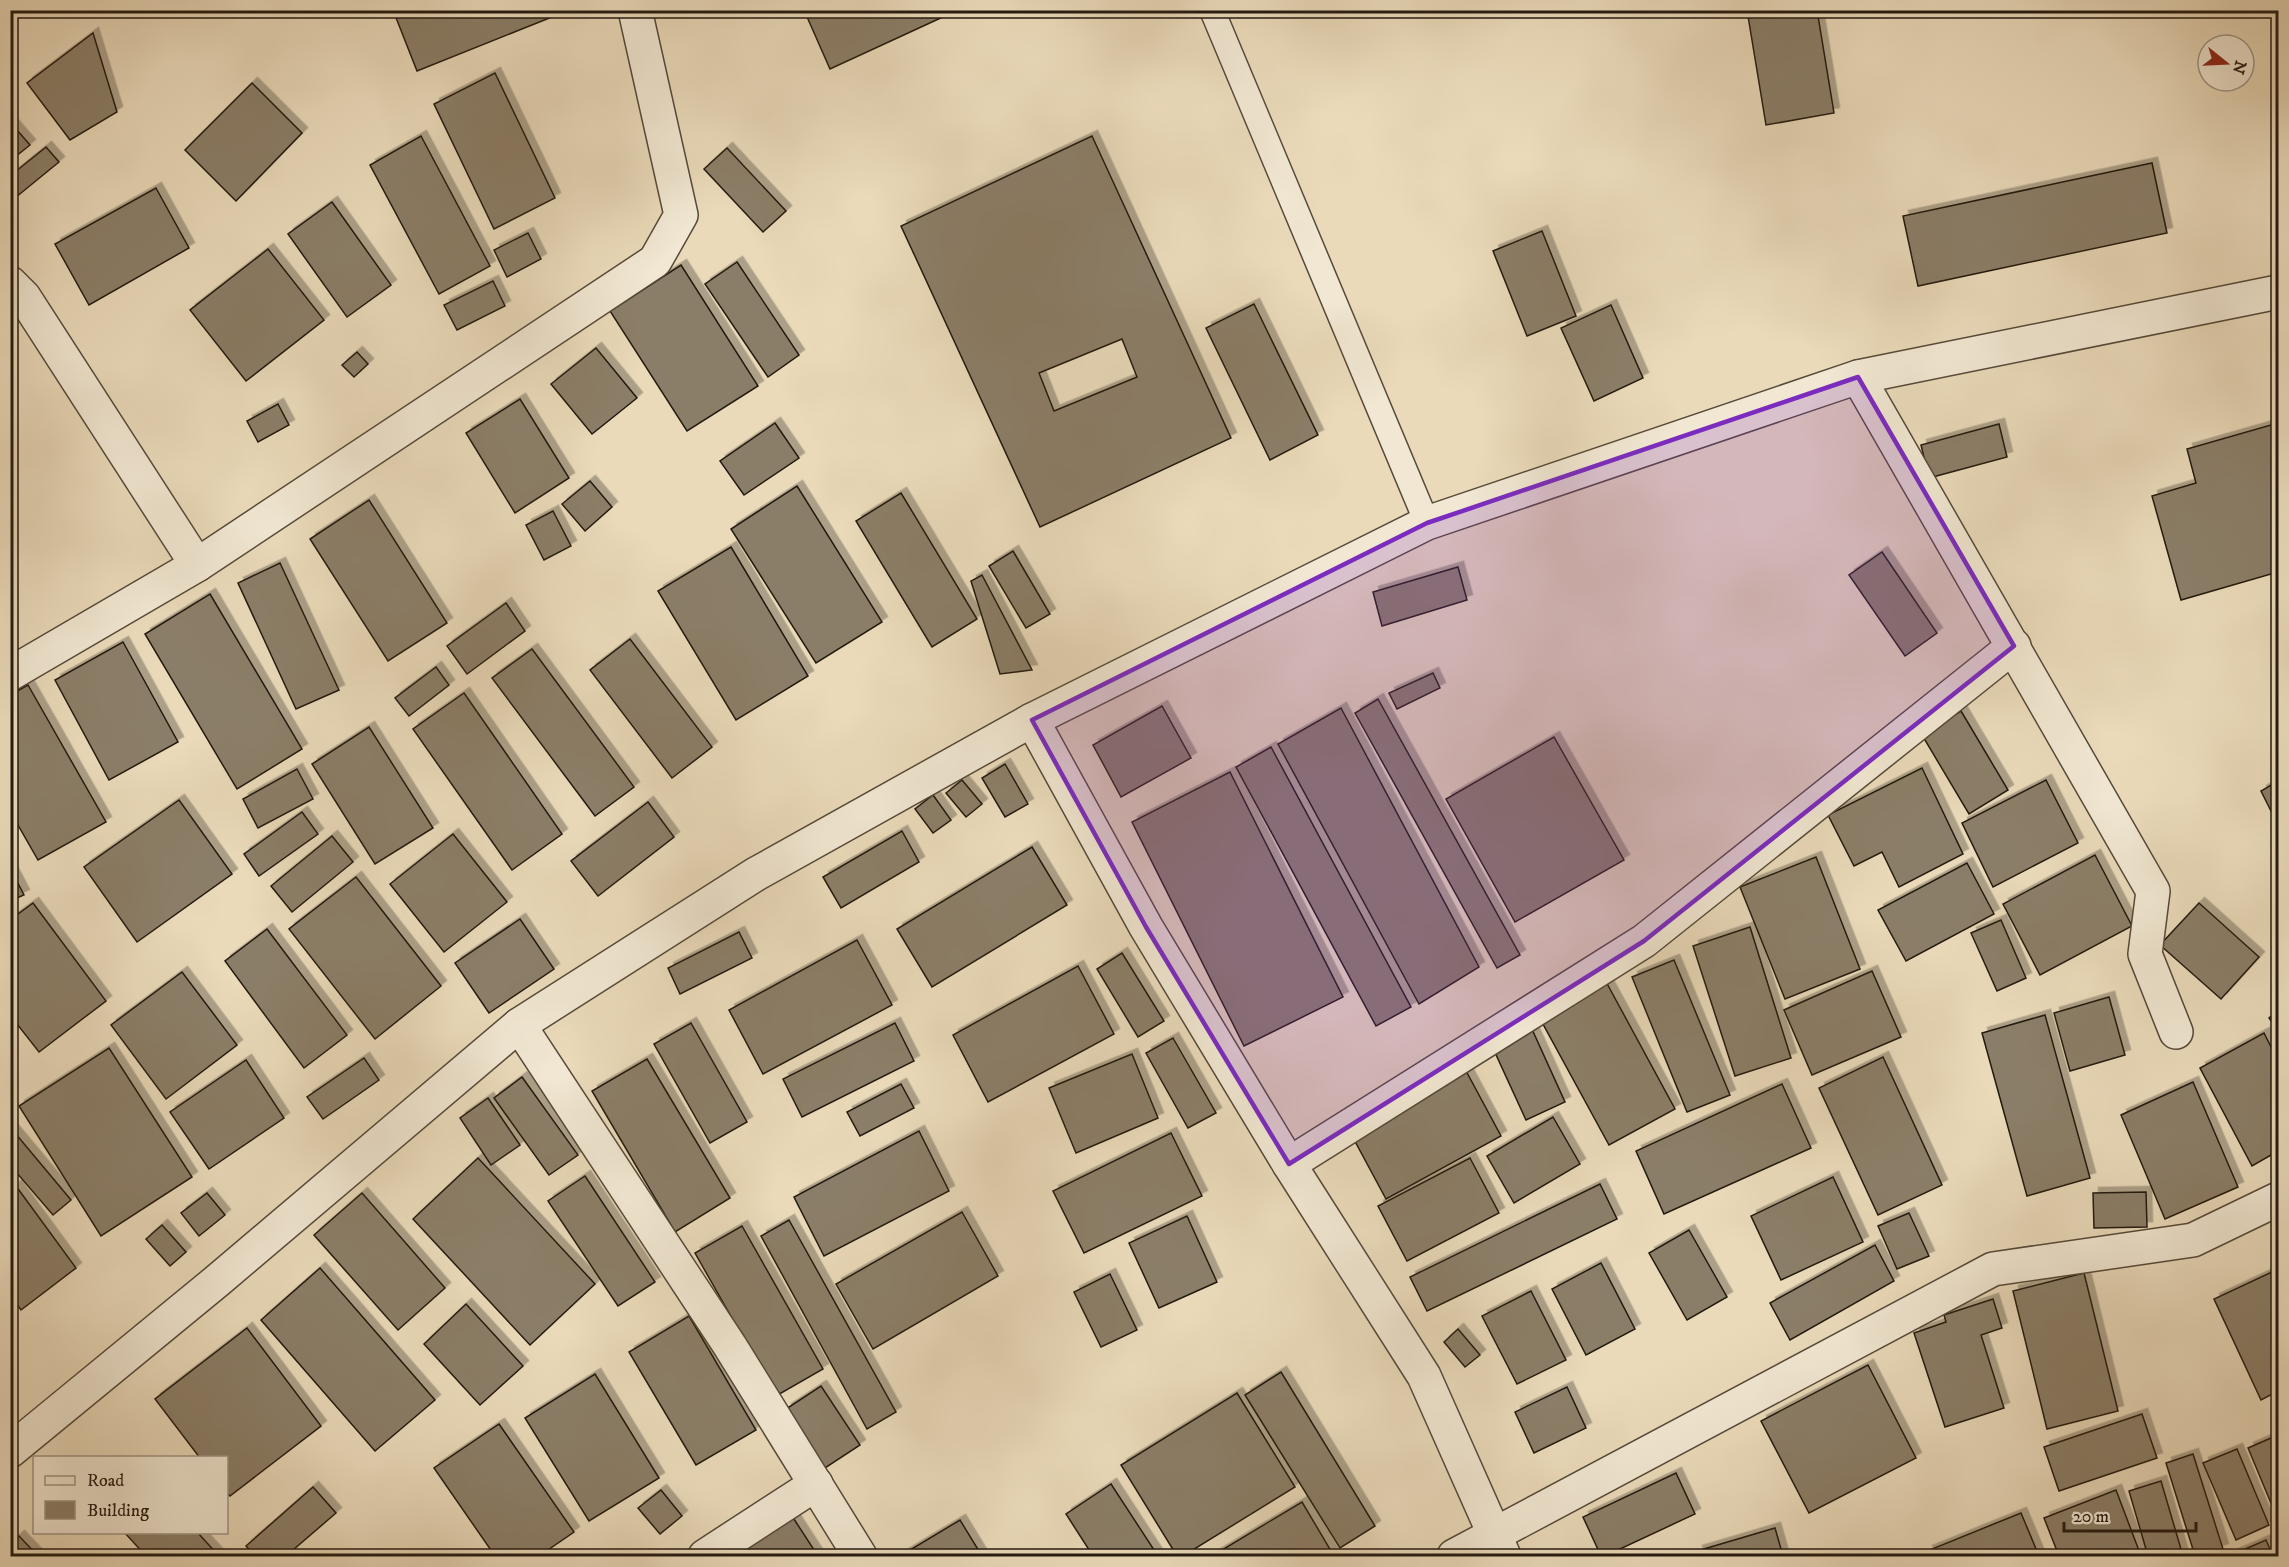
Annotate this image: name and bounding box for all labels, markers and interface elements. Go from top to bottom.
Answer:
north arrow [2196,33,2256,93]
text: N [2228,58,2251,77]
legend [33,1456,228,1534]
text: Road [87,1470,124,1492]
scale bar [2064,1495,2196,1533]
text: Building [87,1500,149,1522]
text: 20 m [2073,1506,2109,1528]

